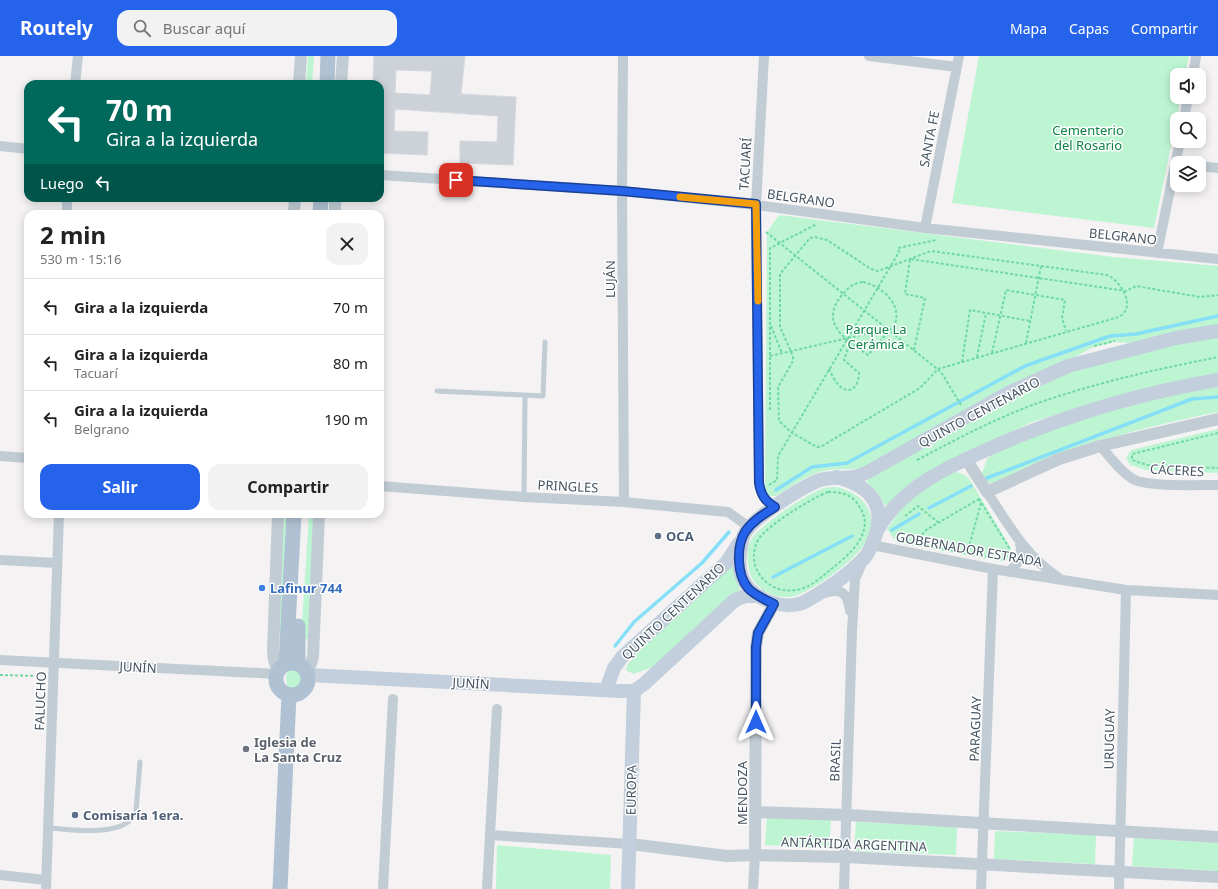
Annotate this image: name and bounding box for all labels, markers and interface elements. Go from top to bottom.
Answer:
search box [117,10,397,46]
text: Routely [20,15,93,41]
icon: search [131,17,153,39]
text: Buscar aquí [163,18,246,38]
text: Mapa [1010,19,1047,38]
text: Capas [1069,19,1109,38]
text: Compartir [1131,19,1198,38]
map controls [1170,68,1206,192]
button: sound [1170,68,1206,104]
text: 70 m [106,91,173,129]
icon: left [40,96,92,148]
street label: SANTA FE [915,109,943,169]
button: search [1170,112,1206,148]
park label: Cementerio del Rosario [1052,121,1124,154]
text: Gira a la izquierda [106,127,258,151]
street label: TACUARÍ [735,137,755,191]
button: layers [1170,156,1206,192]
pin [439,163,473,197]
icon: arrive [445,169,467,191]
icon: left [92,172,114,194]
text: Luego [40,173,84,193]
street label: BELGRANO [766,184,836,212]
text: 2 min [40,218,106,251]
button: close [326,223,368,265]
street label: BELGRANO [1088,223,1158,249]
text: 530 m · 15:16 [40,250,121,268]
street label: LUJÁN [601,260,619,298]
icon: left [40,296,62,318]
text: Gira a la izquierda [74,297,208,317]
text: 70 m [333,297,368,317]
park label: Parque La Cerámica [845,320,907,353]
text: Gira a la izquierda [74,344,208,364]
icon: left [40,352,62,374]
text: 80 m [333,353,368,373]
text: Tacuarí [74,364,118,382]
street label: QUINTO CENTENARIO [915,372,1043,452]
text: Gira a la izquierda [74,400,208,420]
icon: left [40,408,62,430]
text: 190 m [324,409,368,429]
text: Belgrano [74,420,129,438]
street label: CÁCERES [1149,460,1205,480]
button: Salir [40,464,200,510]
button: Compartir [208,464,368,510]
street label: PRINGLES [537,475,599,497]
place label: OCA [666,527,694,545]
street label: GOBERNADOR ESTRADA [894,527,1044,571]
marker: OCA [653,531,663,541]
street label: QUINTO CENTENARIO [617,558,729,664]
place label: Lafinur 744 [270,579,343,597]
marker: Lafinur 744 [257,583,267,593]
street label: JUNÍN [117,657,157,677]
street label: FALUCHO [30,671,50,731]
street label: JUNÍN [450,673,490,693]
street label: PARAGUAY [965,695,985,762]
position arrow [735,701,777,743]
street label: URUGUAY [1099,708,1119,770]
place label: Iglesia de La Santa Cruz [254,733,342,766]
street label: BRASIL [825,738,845,782]
marker: Iglesia de La Santa Cruz [241,744,251,754]
street label: MENDOZA [733,760,751,825]
street label: EUROPA [622,764,640,815]
place label: Comisaría 1era. [83,806,183,824]
marker: Comisaría 1era. [70,810,80,820]
street label: ANTÁRTIDA ARGENTINA [781,832,928,856]

